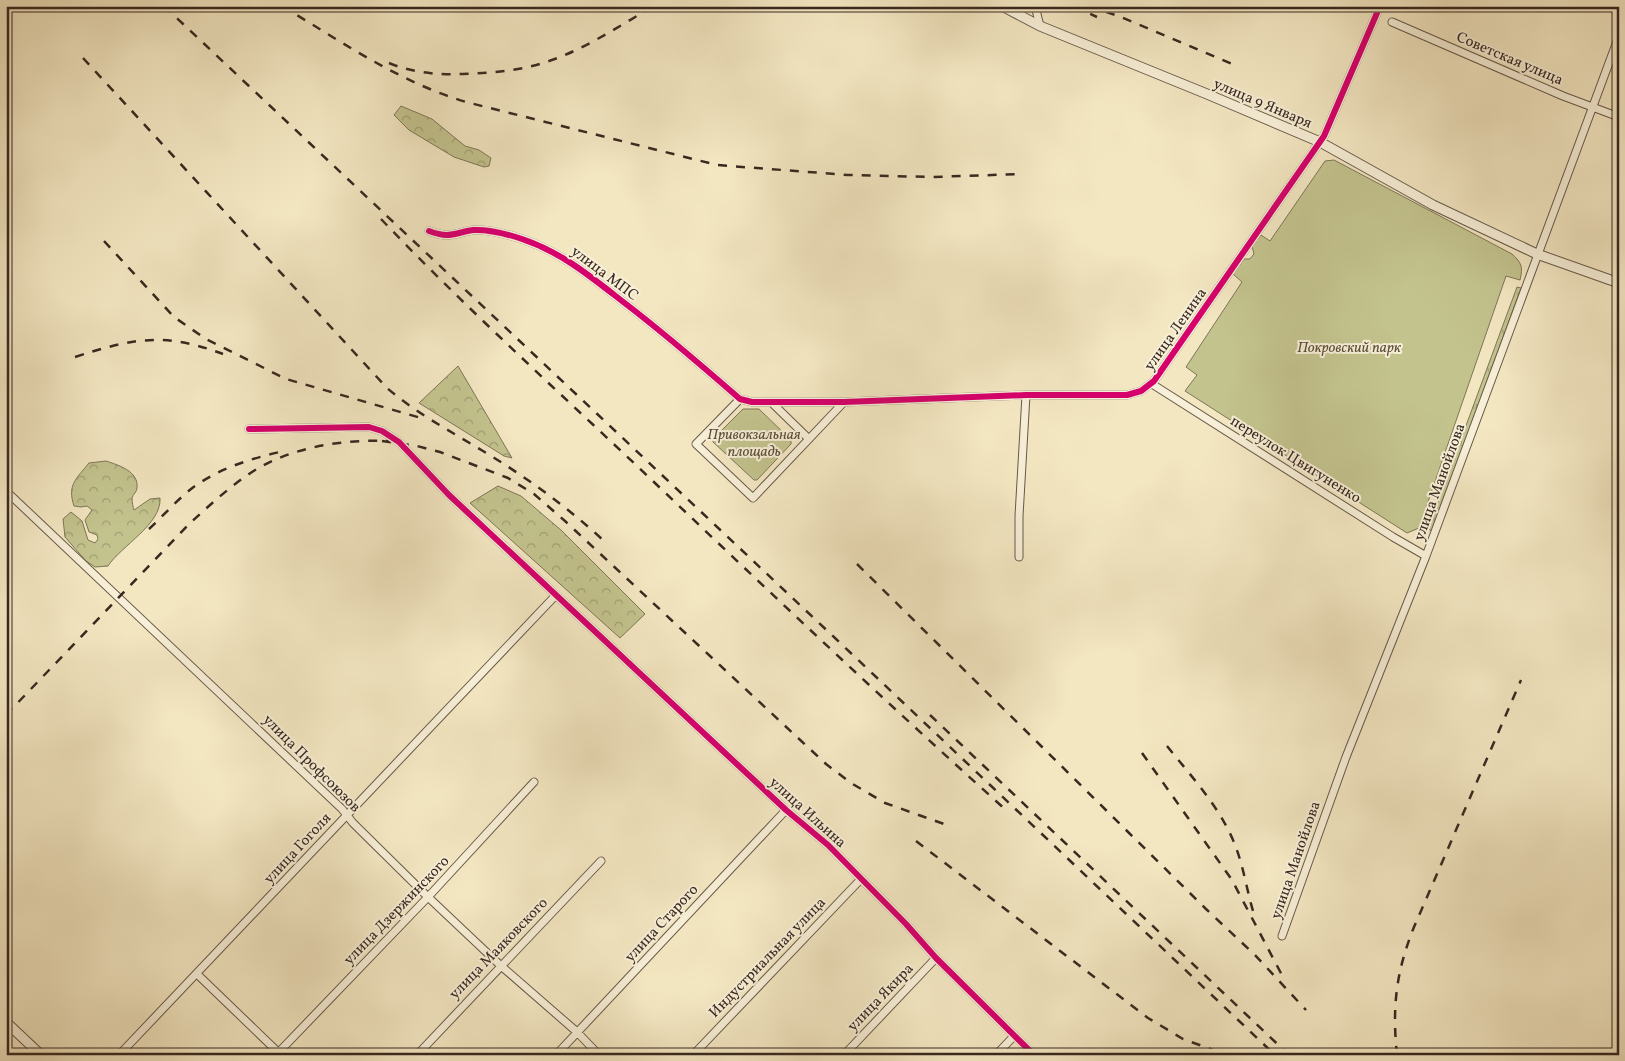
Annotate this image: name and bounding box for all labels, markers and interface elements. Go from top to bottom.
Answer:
street label: Советская улица [1453,27,1566,91]
street label: улица 9 Января [1210,74,1315,135]
street label: улица МПС [566,242,642,307]
street label: улица Ленина [1140,284,1213,376]
park label: Покровский парк [1297,338,1402,359]
street label: переулок Цвигуненко [1226,411,1365,509]
street label: улица Манойлова [1409,421,1471,544]
park label: Привокзальная площадь [707,425,801,463]
street label: улица Профсоюзов [257,710,365,818]
street label: улица Ильина [764,773,850,853]
street label: улица Манойлова [1266,799,1326,922]
street label: улица Гоголя [260,809,337,889]
street label: улица Дзержинского [339,852,455,970]
street label: улица Старого [620,880,704,968]
street label: улица Маяковского [445,893,553,1005]
street label: Индустриальная улица [705,893,831,1023]
street label: улица Якира [843,959,919,1037]

